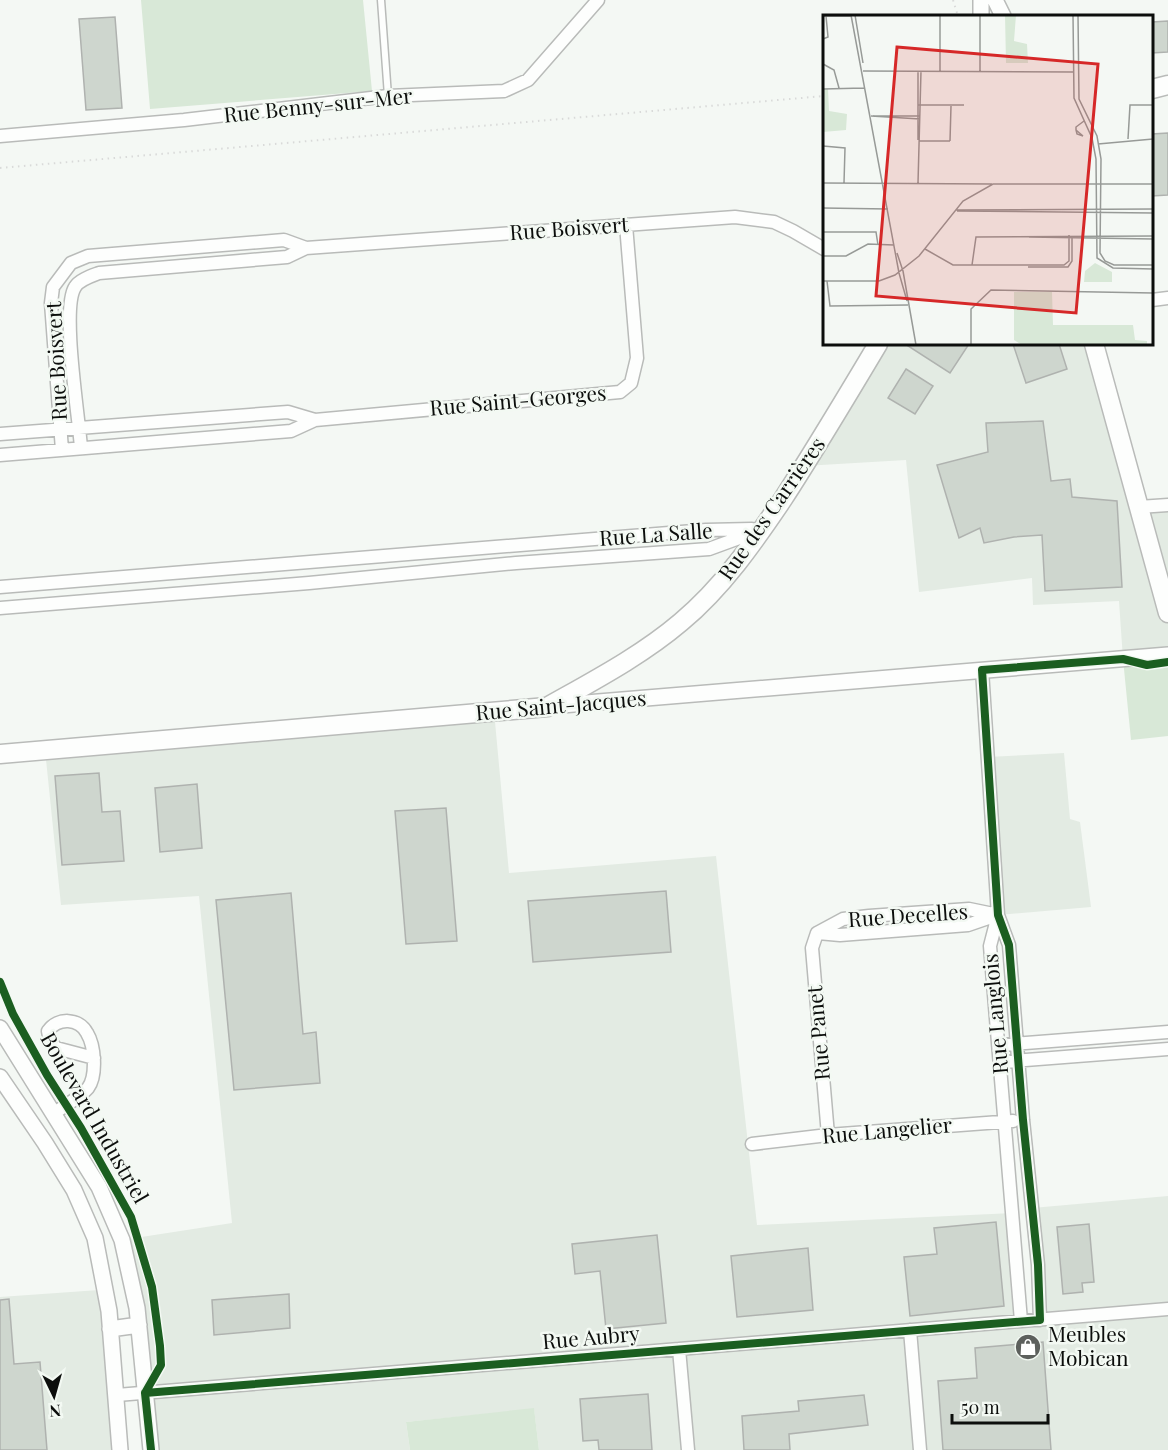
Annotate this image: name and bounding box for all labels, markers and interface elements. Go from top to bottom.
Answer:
inset map [823,15,1153,345]
street label: Rue Benny-sur-Mer [222,80,414,128]
street label: Rue Boisvert [508,209,630,245]
street label: Rue Boisvert [38,300,72,421]
street label: Rue Saint-Georges [428,377,607,421]
street label: Rue des Carrières [711,431,830,585]
street label: Rue La Salle [598,515,714,551]
street label: Rue Saint-Jacques [474,683,647,725]
street label: Rue Decelles [847,896,969,932]
street label: Rue Langlois [975,953,1013,1076]
street label: Rue Panet [799,984,835,1082]
street label: Boulevard Industriel [35,1026,156,1208]
street label: Rue Langelier [821,1109,954,1149]
street label: Rue Aubry [541,1318,641,1354]
place label: Meubles Mobican [1048,1319,1129,1371]
shop icon: Meubles Mobican [1013,1332,1043,1362]
north arrow [24,1366,84,1426]
scale bar [952,1387,1048,1425]
text: 50 m [961,1395,1000,1419]
text: N [48,1400,62,1422]

